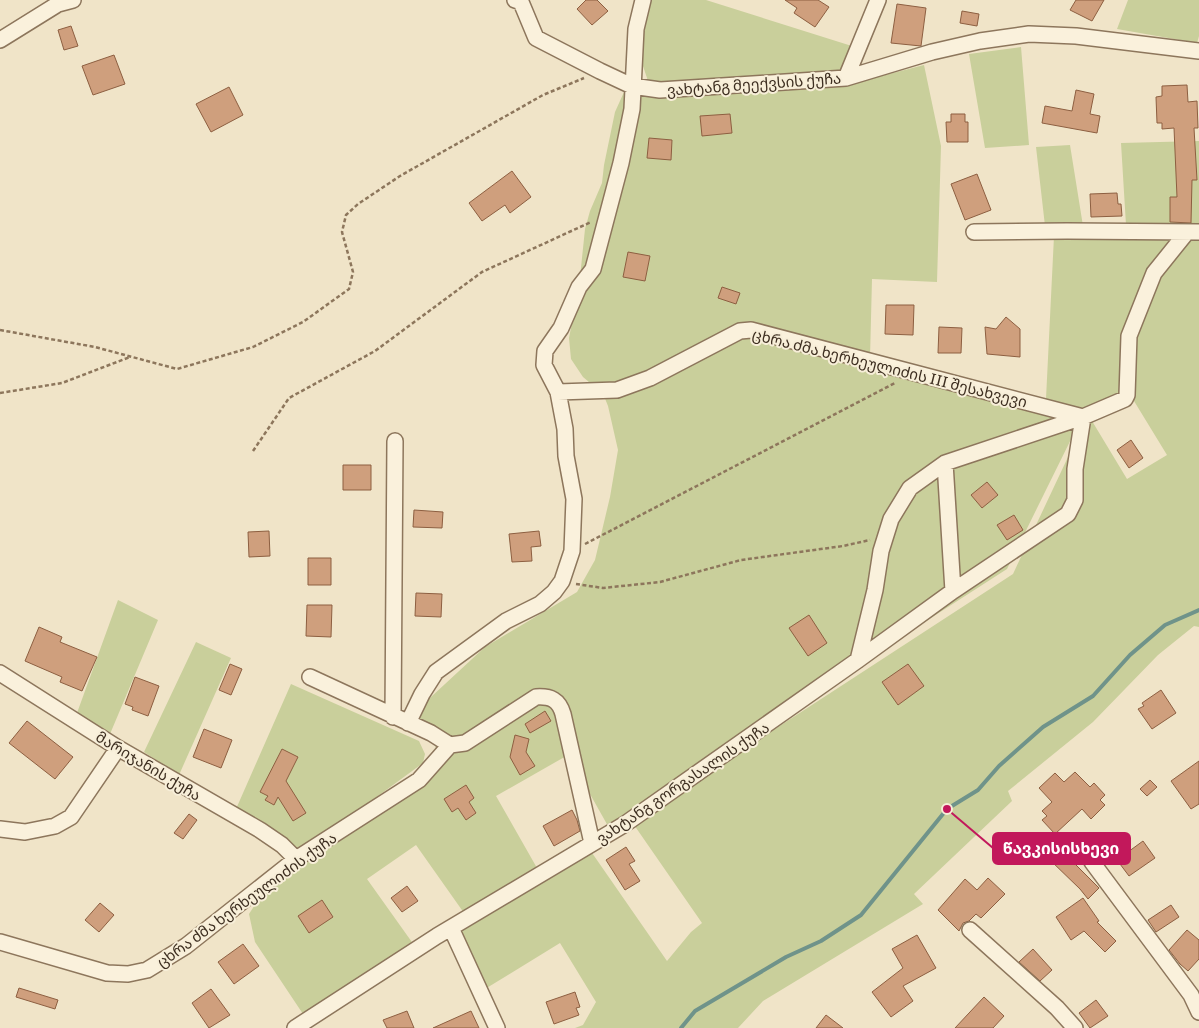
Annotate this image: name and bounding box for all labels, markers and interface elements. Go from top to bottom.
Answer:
street label: ვახტანგ მეექვსის ქუჩა [666,65,842,101]
street label: ცხრა ძმა ხერხეულიძის III შესახვევი [750,322,1030,412]
street label: ვახტანგ გორგასალის ქუჩა [591,715,773,849]
street label: მარიჯანის ქუჩა [92,724,206,806]
street label: ცხრა ძმა ხერხეულიძის ქუჩა [151,826,341,972]
callout: წავკისისხევი [993,833,1130,864]
text: წავკისისხევი [1003,835,1119,859]

